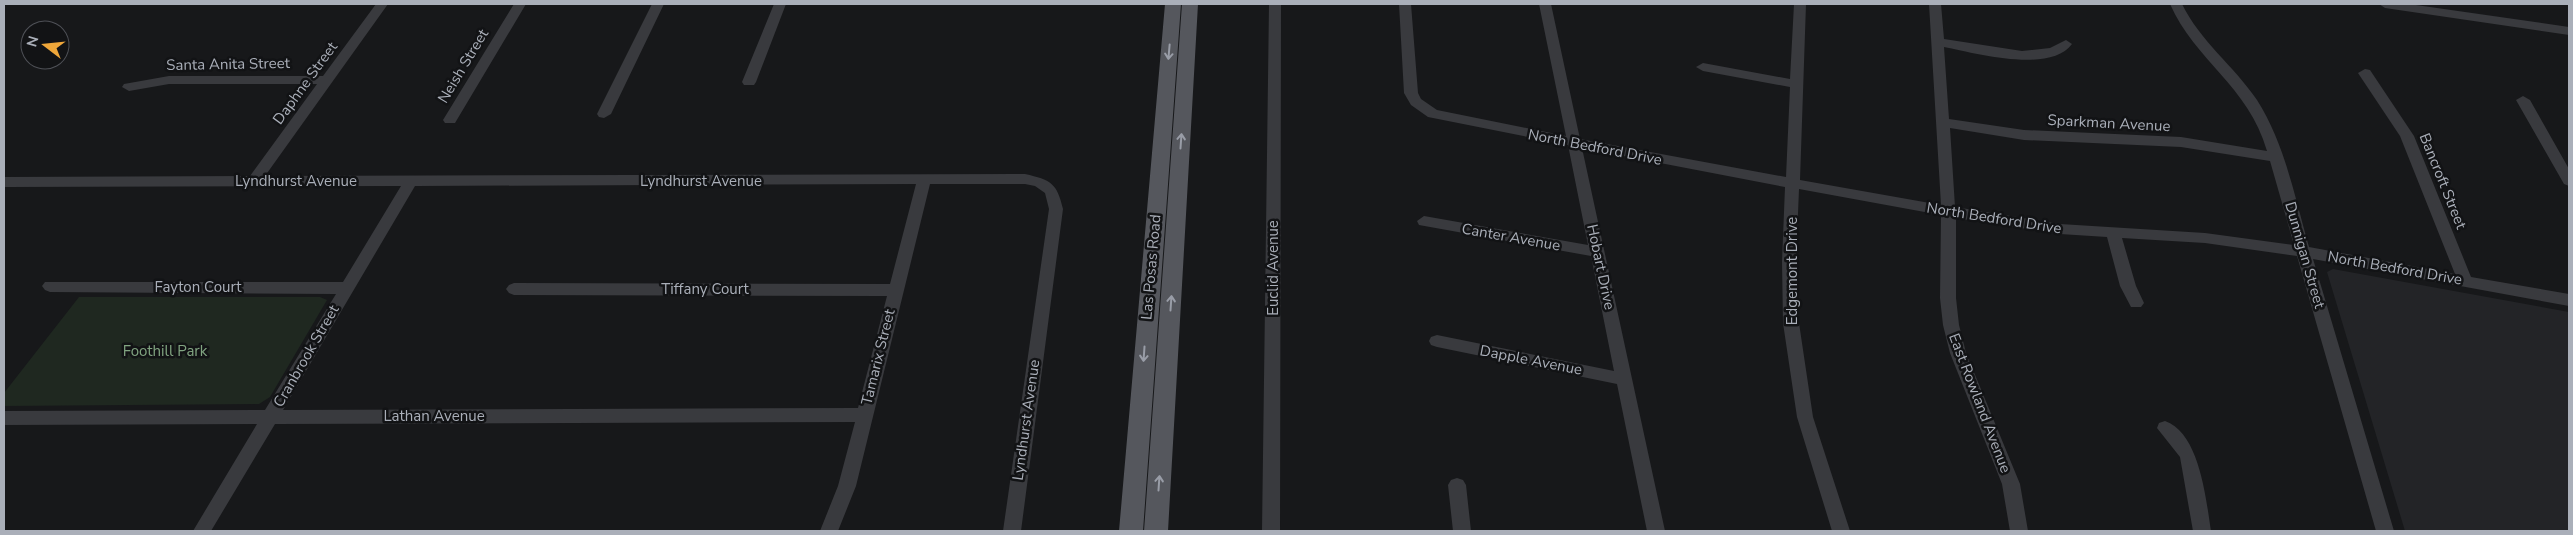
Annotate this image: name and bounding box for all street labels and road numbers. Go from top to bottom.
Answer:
street label: Neish Street [433,25,493,107]
street label: Daphne Street [268,37,342,128]
street label: Santa Anita Street [166,53,291,75]
street label: Sparkman Avenue [2047,110,2171,136]
street label: North Bedford Drive [1526,124,1664,170]
street label: Bancroft Street [2415,130,2472,233]
street label: Lyndhurst Avenue [235,171,357,191]
street label: Lyndhurst Avenue [640,171,762,191]
street label: North Bedford Drive [1925,197,2063,239]
street label: Dunnigan Street [2280,199,2330,311]
street label: Las Posas Road [1136,213,1166,321]
street label: Edgemont Drive [1782,217,1802,325]
street label: Canter Avenue [1460,218,1562,256]
street label: Euclid Avenue [1263,220,1283,316]
street label: Hobart Drive [1582,222,1620,312]
street label: North Bedford Drive [2326,246,2464,290]
street label: Fayton Court [155,277,242,297]
street label: Tiffany Court [661,279,749,299]
street label: Cranbrook Street [269,301,344,411]
street label: Tamarix Street [856,306,900,407]
street label: East Rowland Avenue [1944,330,2016,476]
street label: Dapple Avenue [1478,340,1584,380]
street label: Lyndhurst Avenue [1008,358,1044,482]
street label: Lathan Avenue [383,406,485,426]

